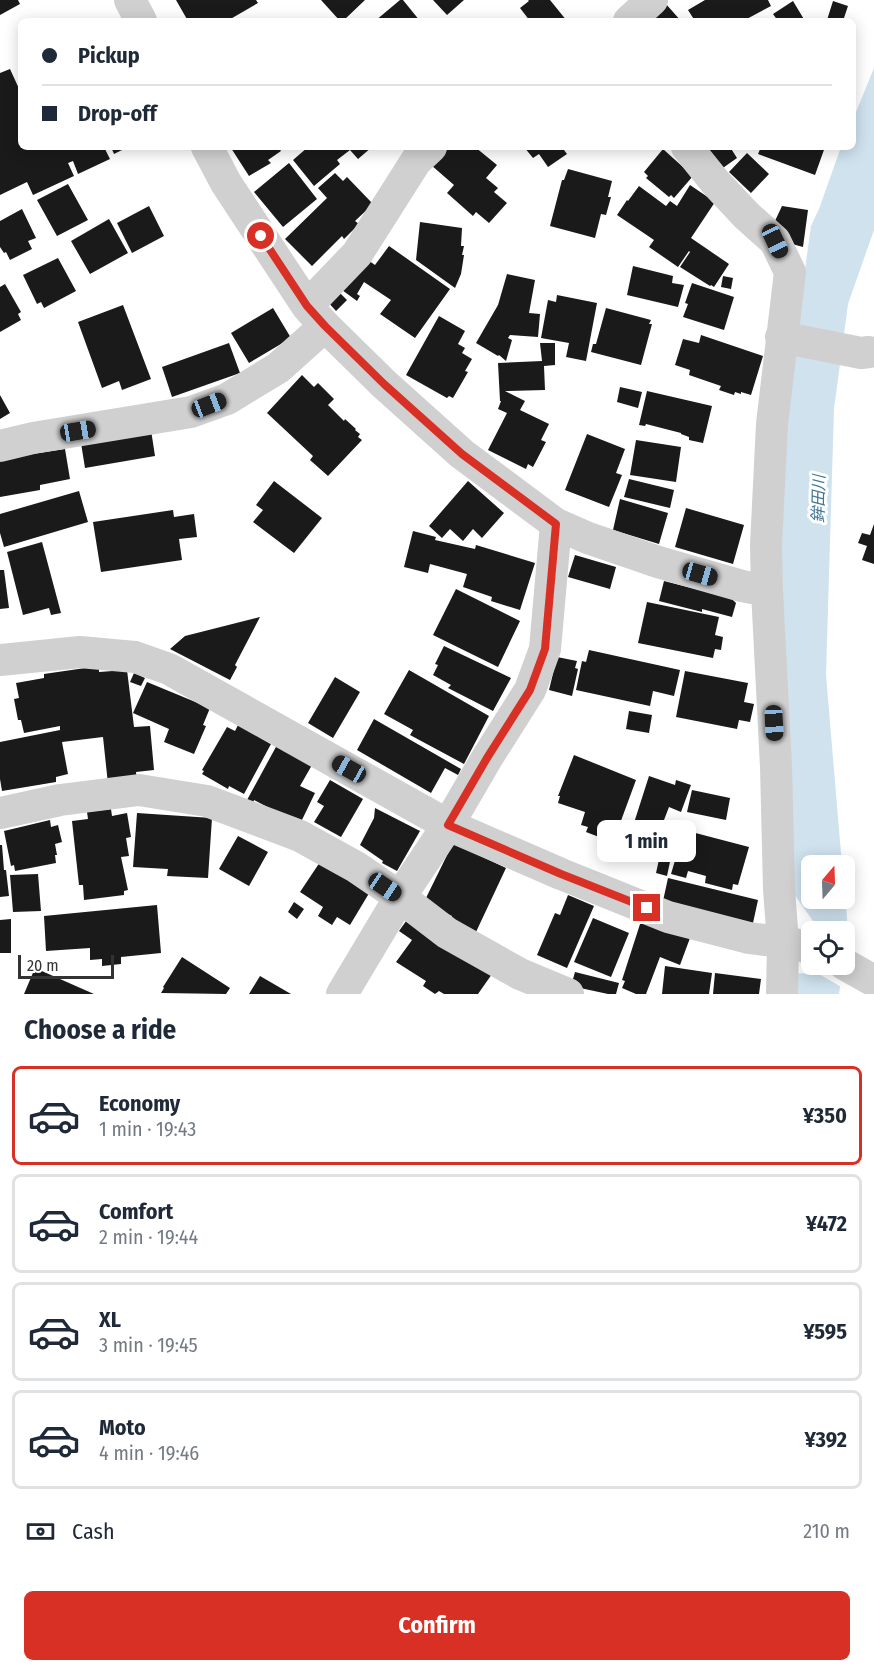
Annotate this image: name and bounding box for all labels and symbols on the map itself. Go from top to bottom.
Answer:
car [759,221,791,261]
route start [247,222,274,249]
car [189,390,229,420]
car [59,419,97,443]
water label: 鉾田川 [809,473,828,523]
car [680,560,720,588]
car [764,705,784,741]
car [329,752,369,786]
callout: 1 min [598,821,696,863]
north arrow [801,855,855,909]
car [365,869,405,905]
route end [633,894,660,921]
scale bar [18,952,114,980]

